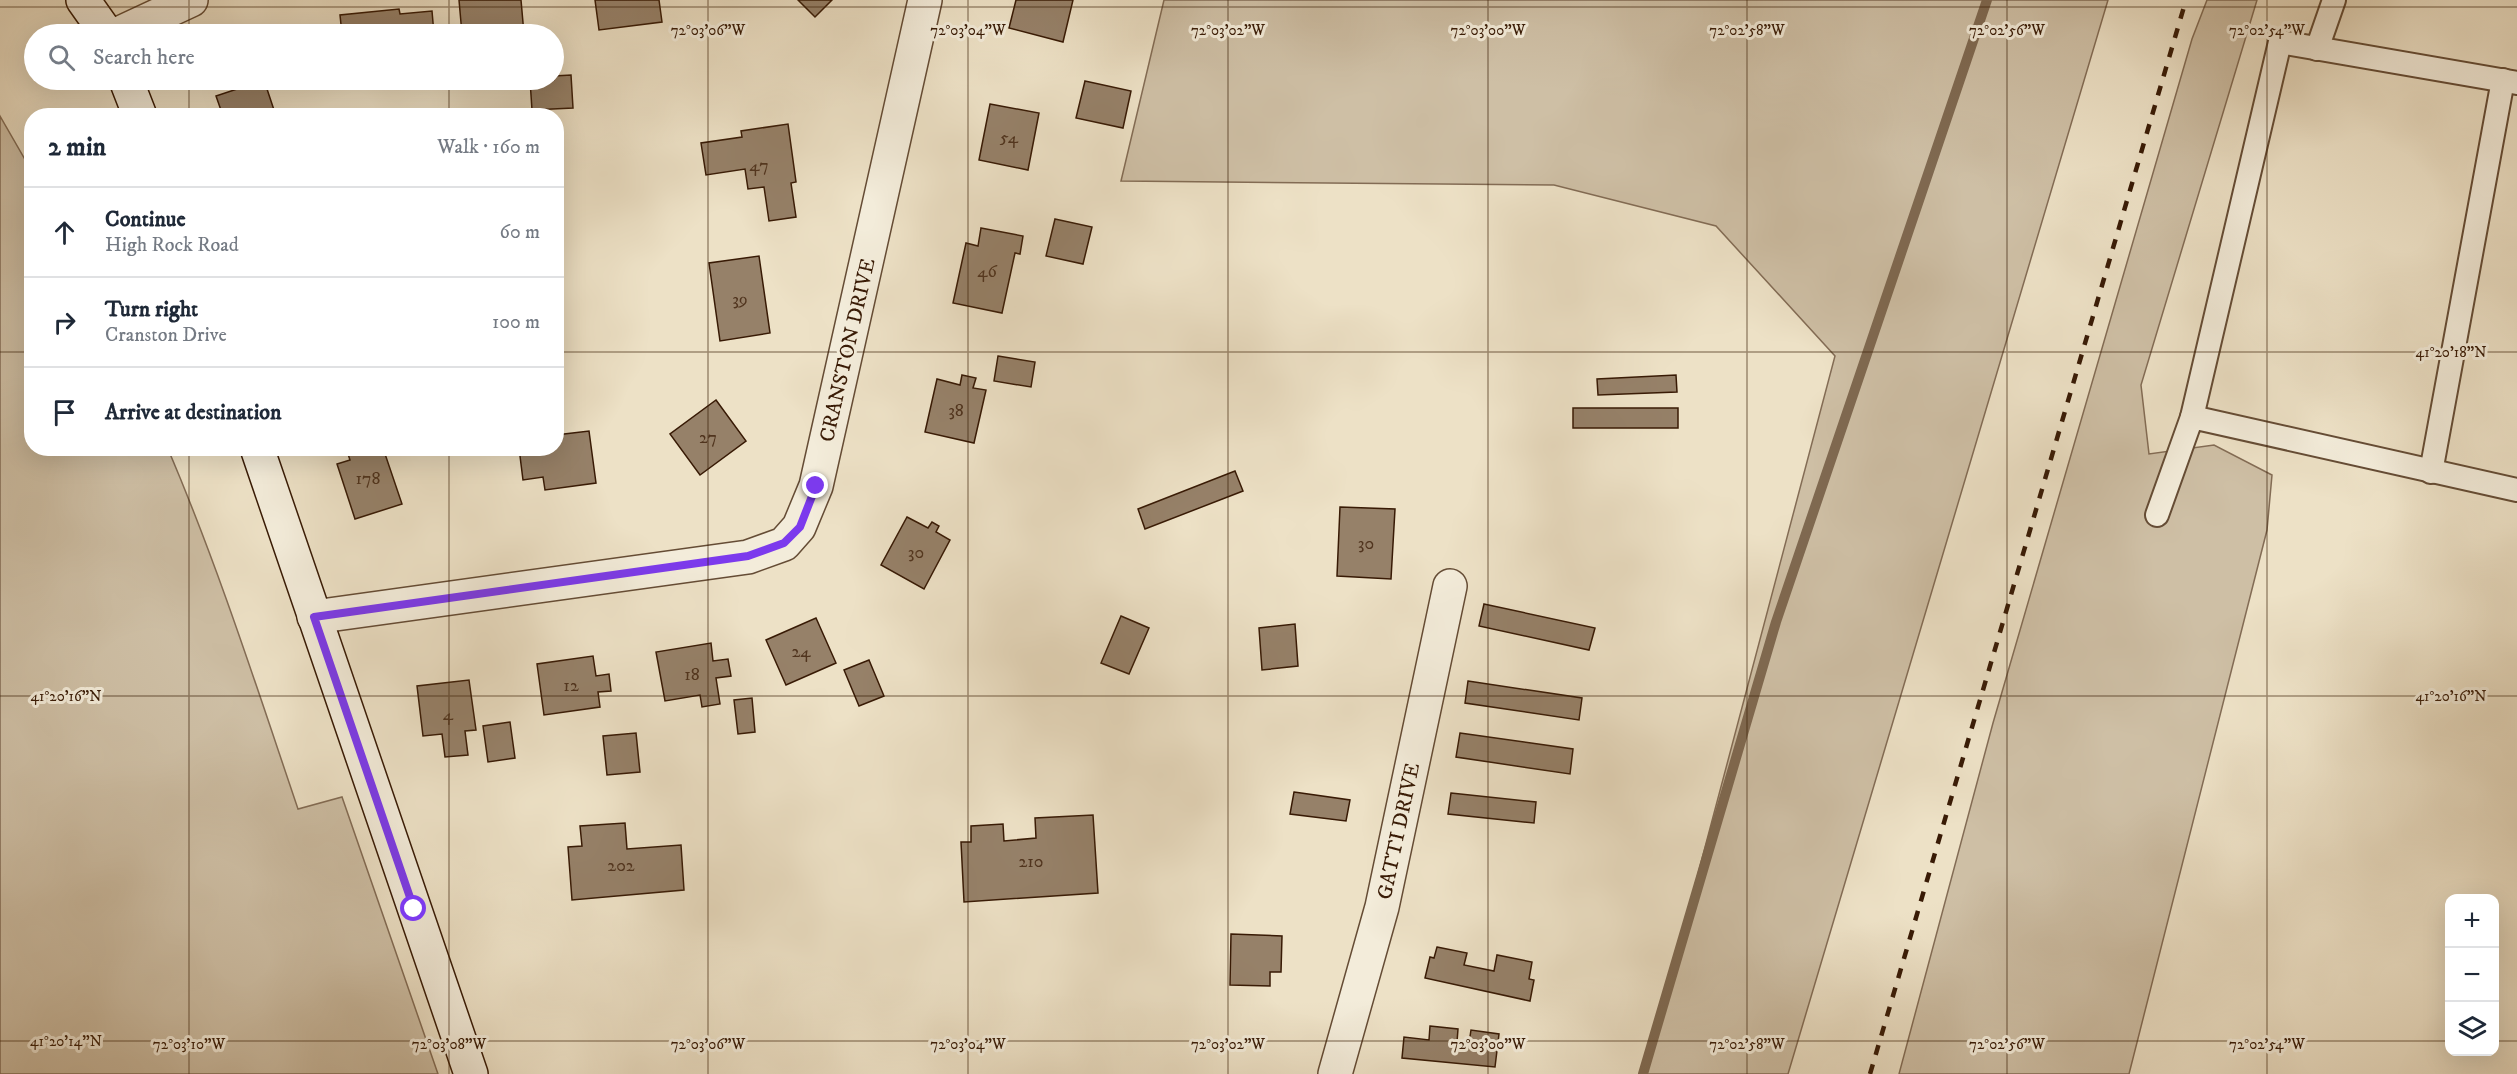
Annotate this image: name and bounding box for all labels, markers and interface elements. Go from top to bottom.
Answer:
text: 72°03'06"W [671,21,746,40]
text: 72°03'04"W [930,21,1006,40]
text: 72°03'02"W [1191,21,1265,40]
text: 72°03'00"W [1451,21,1526,40]
text: 72°02'58"W [1709,21,1785,40]
text: 72°02'56"W [1969,21,2045,40]
text: 72°02'54"W [2229,21,2305,40]
search box [24,24,564,90]
icon: search [45,41,78,74]
text: Search here [93,44,195,71]
house number: 54 [1000,127,1019,149]
text: 2 min [48,131,106,164]
text: Walk · 160 m [437,135,540,160]
house number: 47 [749,155,769,177]
text: Continue [105,206,186,233]
icon: ahead [48,216,81,249]
text: 60 m [500,220,540,245]
text: High Rock Road [105,233,239,258]
street label: CRANSTON DRIVE [814,256,882,445]
house number: 46 [977,261,997,283]
house number: 39 [732,289,748,311]
text: Turn right [105,296,198,323]
icon: right [48,306,81,339]
text: 100 m [492,310,540,335]
text: Cranston Drive [105,323,227,348]
text: 41°20'18"N [2416,343,2487,362]
icon: arrive [48,396,81,429]
text: Arrive at destination [105,399,282,426]
house number: 38 [948,400,964,422]
house number: 27 [699,427,717,449]
house number: 178 [355,468,381,490]
route end [802,472,828,498]
house number: 30 [1358,533,1374,555]
house number: 30 [908,542,924,564]
house number: 24 [791,641,811,663]
house number: 18 [684,664,700,686]
house number: 12 [563,675,579,697]
text: 41°20'16"N [30,687,102,706]
text: 41°20'16"N [2415,687,2487,706]
house number: 4 [443,704,454,726]
street label: GATTI DRIVE [1372,760,1426,902]
house number: 210 [1018,851,1044,873]
house number: 202 [607,855,635,877]
map controls [2445,894,2499,1056]
button: + [2445,894,2499,948]
route start [400,895,426,921]
button: − [2445,948,2499,1002]
button: layers [2445,1002,2499,1056]
text: 41°20'14"N [30,1032,102,1051]
text: 72°03'10"W [153,1035,225,1054]
text: 72°03'08"W [412,1035,486,1054]
text: 72°03'06"W [671,1035,746,1054]
text: 72°03'04"W [930,1035,1006,1054]
text: 72°03'02"W [1191,1035,1265,1054]
text: 72°03'00"W [1451,1035,1526,1054]
text: 72°02'58"W [1709,1035,1785,1054]
text: 72°02'56"W [1969,1035,2045,1054]
text: 72°02'54"W [2229,1035,2305,1054]

